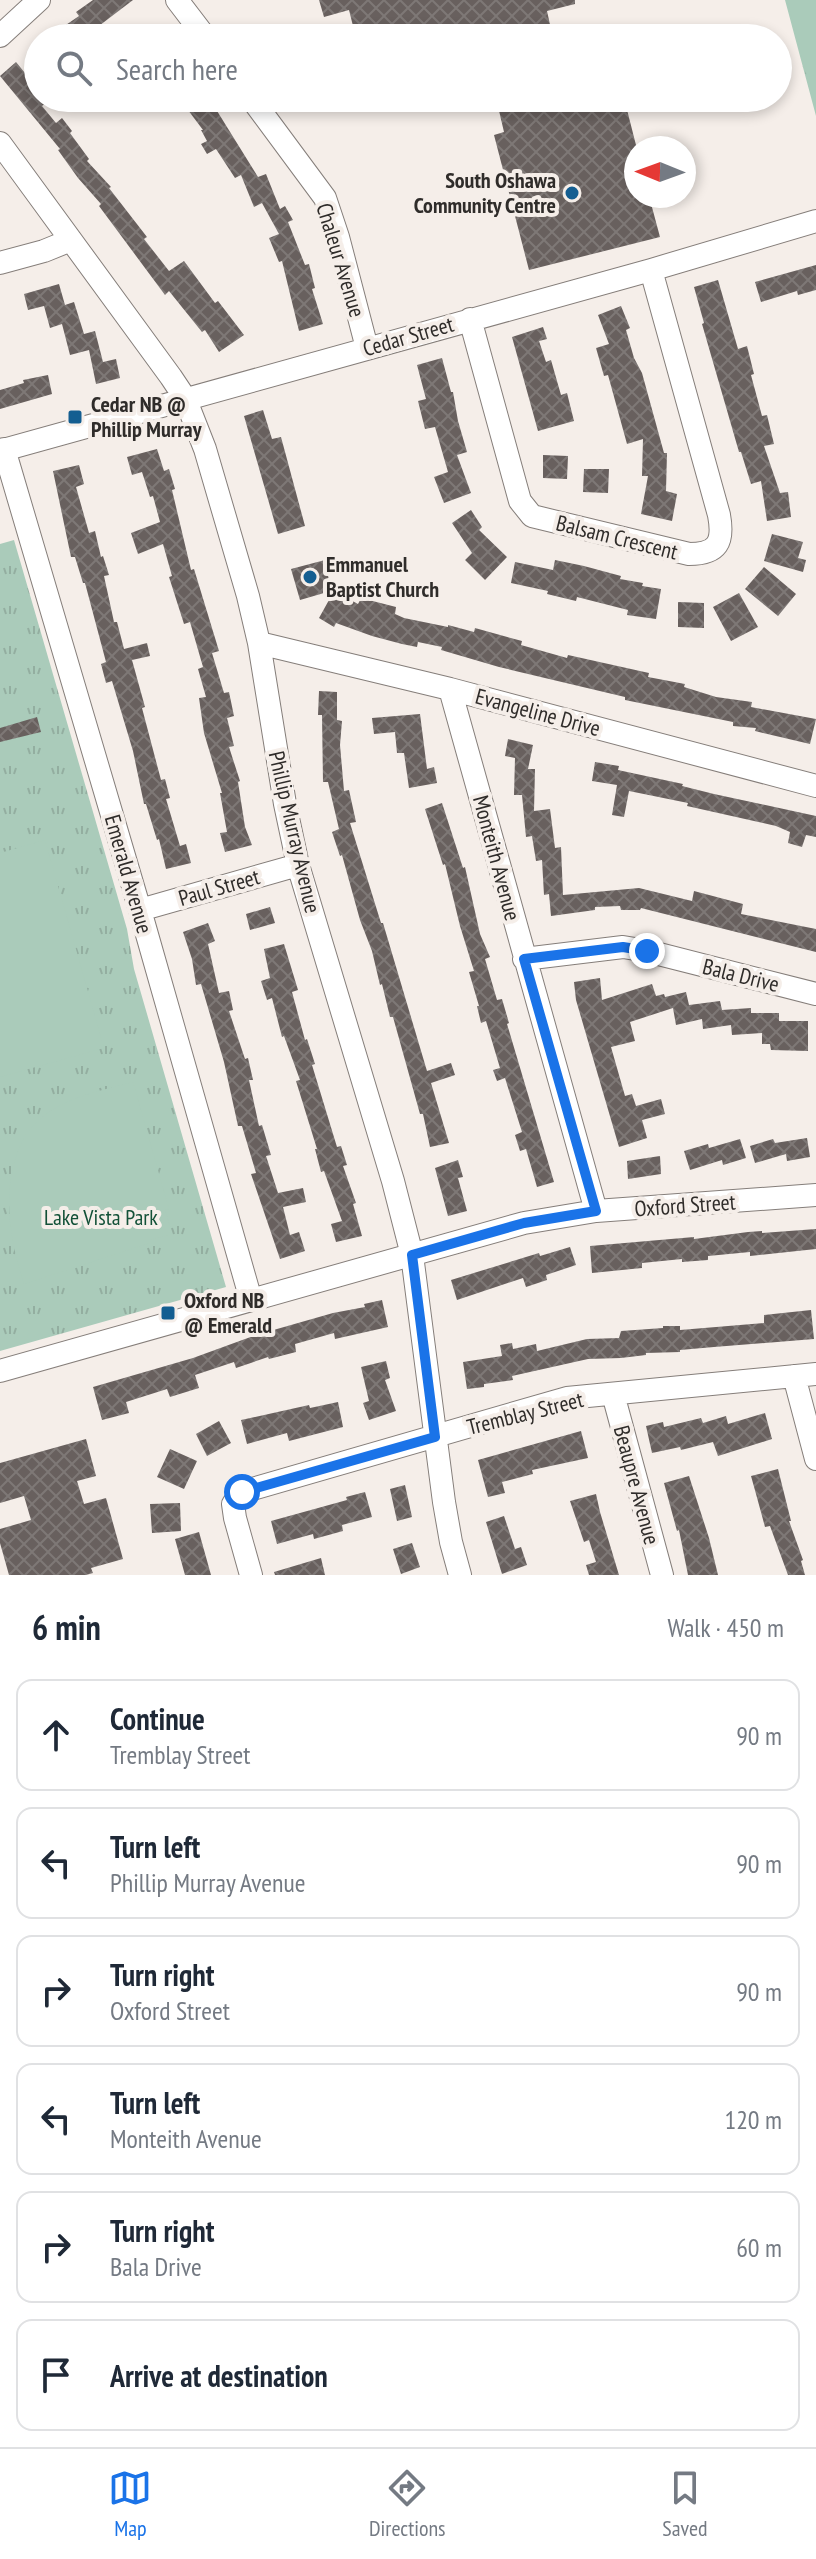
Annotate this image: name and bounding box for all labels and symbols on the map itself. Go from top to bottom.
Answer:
north arrow [624,136,696,208]
place label: South Oshawa Community Centre [414,166,556,219]
marker: South Oshawa Community Centre [563,184,581,202]
street label: Chaleur Avenue [310,199,372,321]
street label: Cedar Street [359,310,457,362]
place label: Cedar NB @ Phillip Murray [91,390,203,443]
marker: Cedar NB @ Phillip Murray [66,408,84,426]
street label: Balsam Crescent [553,508,681,566]
place label: Emmanuel Baptist Church [326,550,439,603]
marker: Emmanuel Baptist Church [301,568,319,586]
street label: Evangeline Drive [472,682,604,742]
street label: Phillip Murray Avenue [263,748,327,916]
street label: Monteith Avenue [467,792,527,924]
street label: Emerald Avenue [99,811,159,937]
street label: Paul Street [175,862,263,912]
route end [629,933,665,969]
street label: Bala Drive [700,952,782,998]
street label: Oxford Street [633,1187,737,1223]
park label: Lake Vista Park [44,1203,158,1231]
place label: Oxford NB @ Emerald [184,1286,272,1339]
marker: Oxford NB @ Emerald [159,1304,177,1322]
street label: Tremblay Street [464,1385,586,1441]
street label: Beaupre Avenue [608,1422,666,1548]
route start [224,1474,260,1510]

